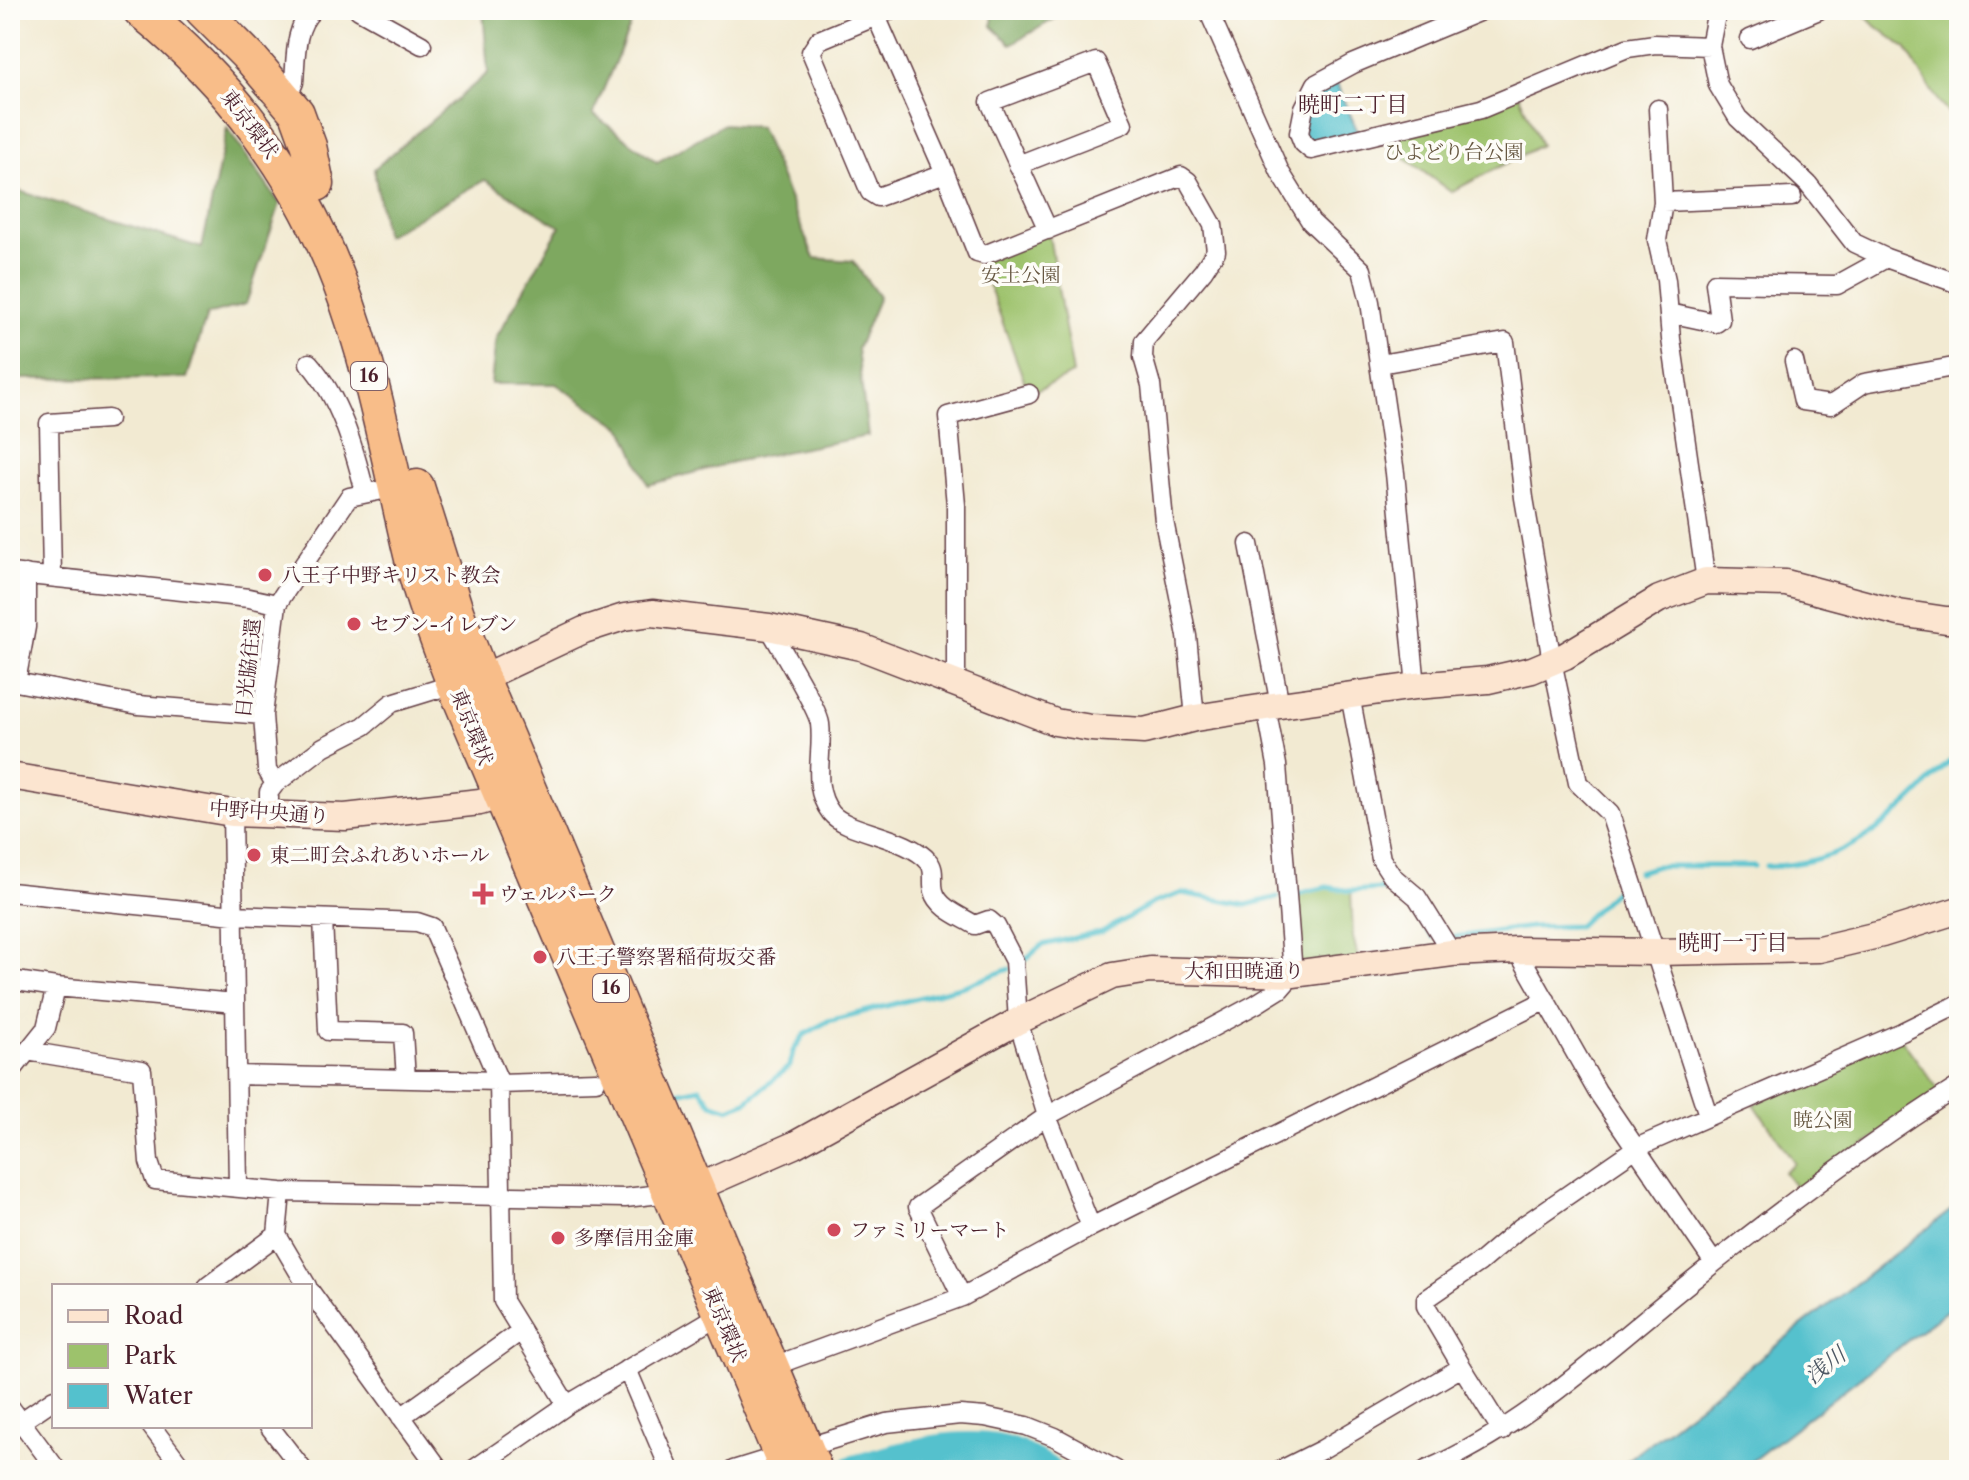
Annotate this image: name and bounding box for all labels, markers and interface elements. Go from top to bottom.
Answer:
street label: 東京環状 [216,85,284,163]
district label: 暁町二丁目 [1298,91,1408,118]
park label: ひよどり台公園 [1384,140,1524,164]
park label: 安土公園 [981,263,1061,287]
road number: 16 [351,362,387,390]
place label: 八王子中野キリスト教会 [281,563,501,587]
marker: 八王子中野キリスト教会 [256,566,274,584]
place label: セブン-イレブン [370,612,518,636]
marker: セブン-イレブン [345,615,363,633]
street label: 日光脇往還 [231,617,265,719]
street label: 東京環状 [446,685,498,769]
street label: 中野中央通り [208,796,330,828]
place label: 東二町会ふれあいホール [270,843,490,867]
marker: 東二町会ふれあいホール [245,846,263,864]
place label: ウェルパーク [499,882,617,906]
marker: ウェルパーク [474,885,492,903]
district label: 暁町一丁目 [1678,929,1788,956]
place label: 八王子警察署稲荷坂交番 [556,945,776,969]
marker: 八王子警察署稲荷坂交番 [531,948,549,966]
street label: 大和田暁通り [1184,959,1304,983]
road number: 16 [593,974,629,1002]
park label: 暁公園 [1793,1108,1853,1132]
place label: ファミリーマート [850,1218,1010,1242]
marker: ファミリーマート [825,1221,843,1239]
place label: 多摩信用金庫 [574,1226,694,1250]
marker: 多摩信用金庫 [549,1229,567,1247]
street label: 東京環状 [698,1282,752,1366]
legend [52,1284,312,1428]
text: Road [124,1301,184,1330]
water label: 浅川 [1800,1340,1853,1390]
text: Park [124,1341,177,1370]
text: Water [123,1381,193,1410]

